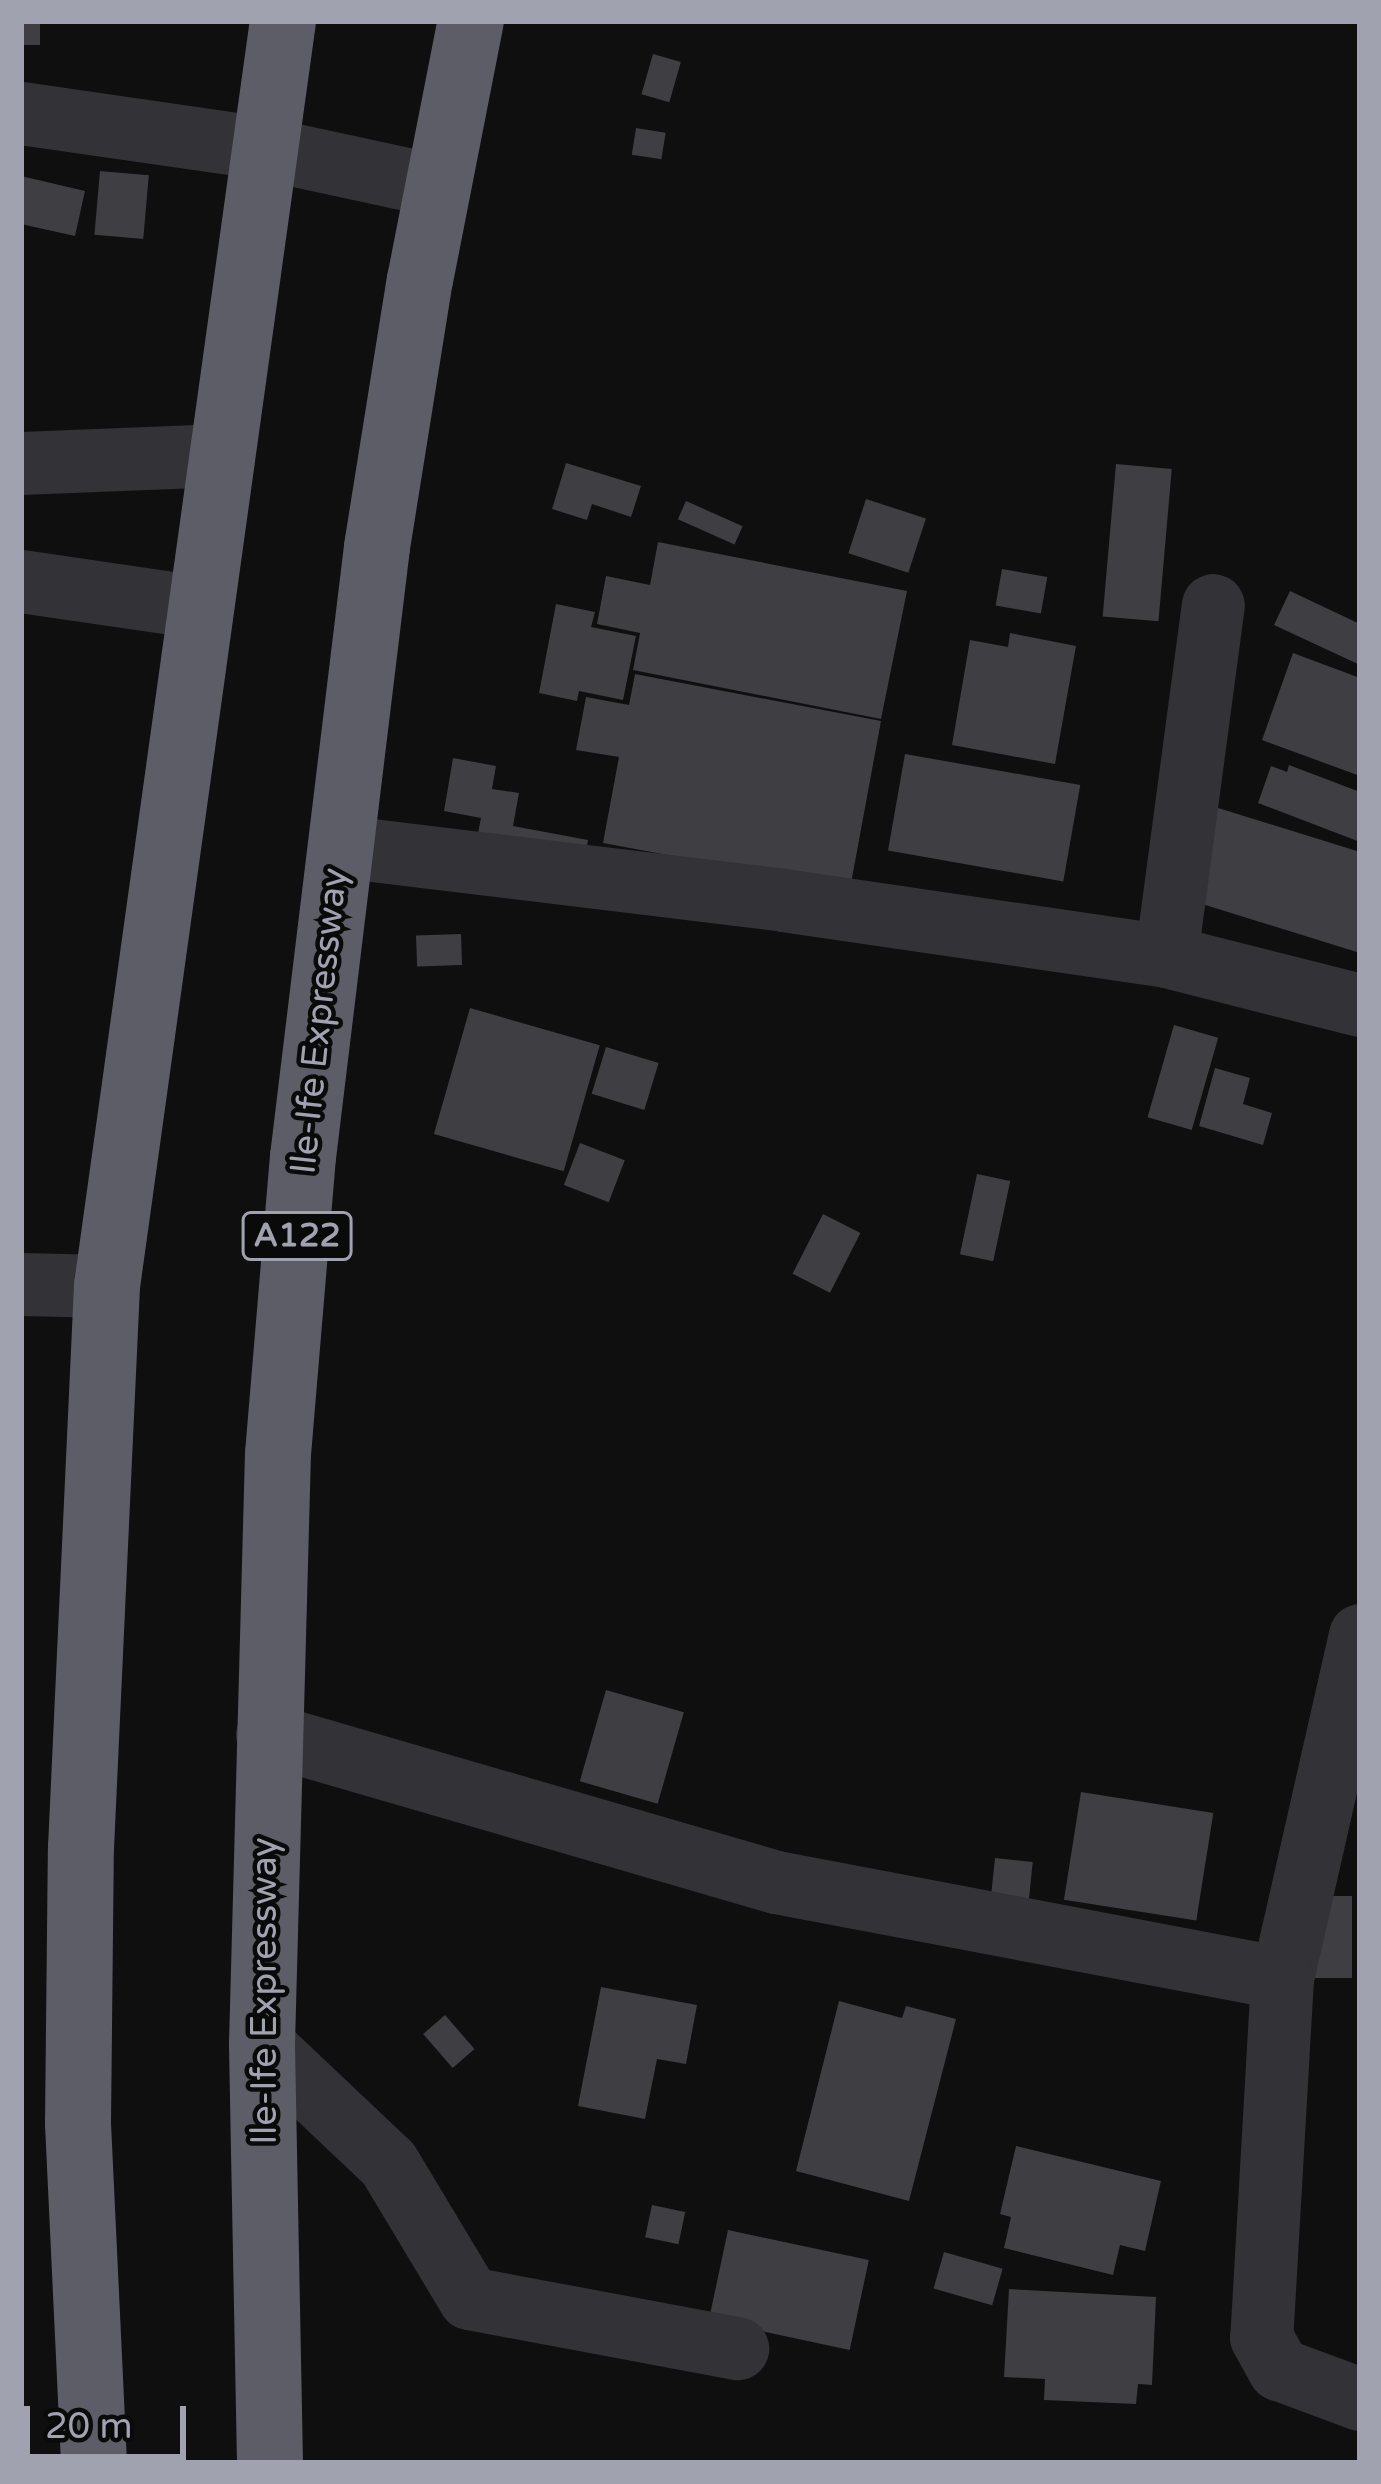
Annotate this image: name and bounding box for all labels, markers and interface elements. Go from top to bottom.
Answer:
street label: Ile-Ife Expressway [281,866,357,1176]
road number: A122 [240,1209,354,1263]
street label: Ile-Ife Expressway [243,1837,287,2145]
scale bar [30,2382,192,2456]
text: 20 m [45,2405,133,2448]

